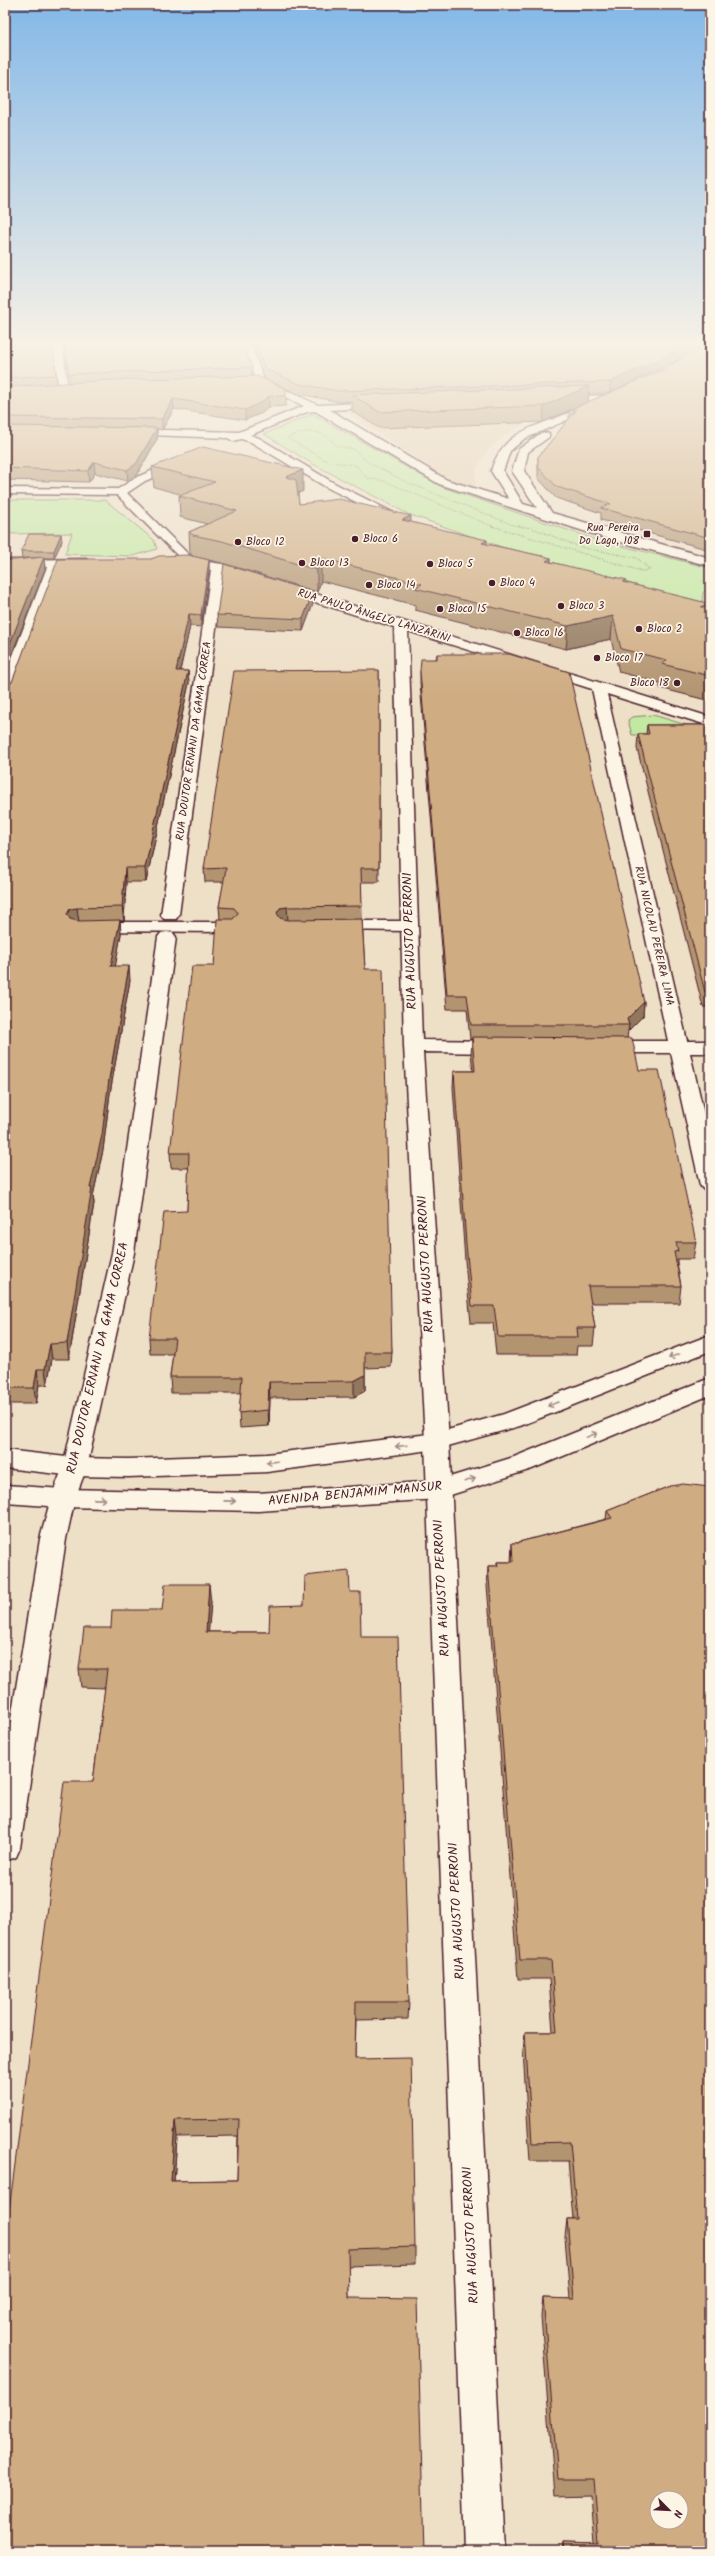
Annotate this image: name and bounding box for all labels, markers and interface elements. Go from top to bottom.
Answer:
place label: Rua Pereira Do Lago, 108 [579,519,639,550]
marker: Rua Pereira Do Lago, 108 [642,529,652,539]
place label: Bloco 6 [363,530,398,548]
place label: Bloco 12 [246,533,285,551]
marker: Bloco 6 [350,534,360,544]
marker: Bloco 12 [233,537,243,547]
place label: Bloco 13 [310,554,349,572]
place label: Bloco 5 [438,555,474,573]
marker: Bloco 13 [297,558,307,568]
marker: Bloco 5 [425,559,435,569]
place label: Bloco 4 [500,574,535,592]
place label: Bloco 14 [377,576,416,594]
marker: Bloco 4 [487,578,497,588]
marker: Bloco 14 [364,580,374,590]
street label: RUA PAULO ÂNGELO LANZARINI [295,584,453,648]
place label: Bloco 3 [569,597,604,615]
place label: Bloco 15 [448,600,487,618]
marker: Bloco 3 [556,601,566,611]
marker: Bloco 15 [435,604,445,614]
place label: Bloco 2 [647,620,682,638]
place label: Bloco 16 [525,624,564,642]
marker: Bloco 2 [634,624,644,634]
marker: Bloco 16 [512,628,522,638]
street label: RUA DOUTOR ERNANI DA GAMA CORREA [171,640,217,842]
place label: Bloco 17 [605,649,643,667]
marker: Bloco 17 [592,653,602,663]
place label: Bloco 18 [630,674,669,692]
marker: Bloco 18 [672,678,682,688]
street label: RUA NICOLAU PEREIRA LIMA [629,864,679,1008]
street label: RUA AUGUSTO PERRONI [397,872,423,1010]
street label: RUA AUGUSTO PERRONI [412,1195,440,1333]
street label: RUA DOUTOR ERNANI DA GAMA CORREA [61,1240,135,1476]
one-way arrow [668,1353,680,1361]
one-way arrow [547,1400,559,1408]
one-way arrow [585,1431,597,1438]
one-way arrow [395,1442,408,1450]
one-way arrow [266,1458,279,1466]
street label: AVENIDA BENJAMIM MANSUR [267,1476,443,1512]
one-way arrow [463,1476,476,1483]
one-way arrow [93,1495,106,1503]
one-way arrow [223,1497,236,1505]
street label: RUA AUGUSTO PERRONI [428,1519,456,1657]
street label: RUA AUGUSTO PERRONI [443,1842,471,1980]
street label: RUA AUGUSTO PERRONI [457,2166,485,2304]
north arrow [649,2490,689,2530]
text: N [668,2507,687,2521]

